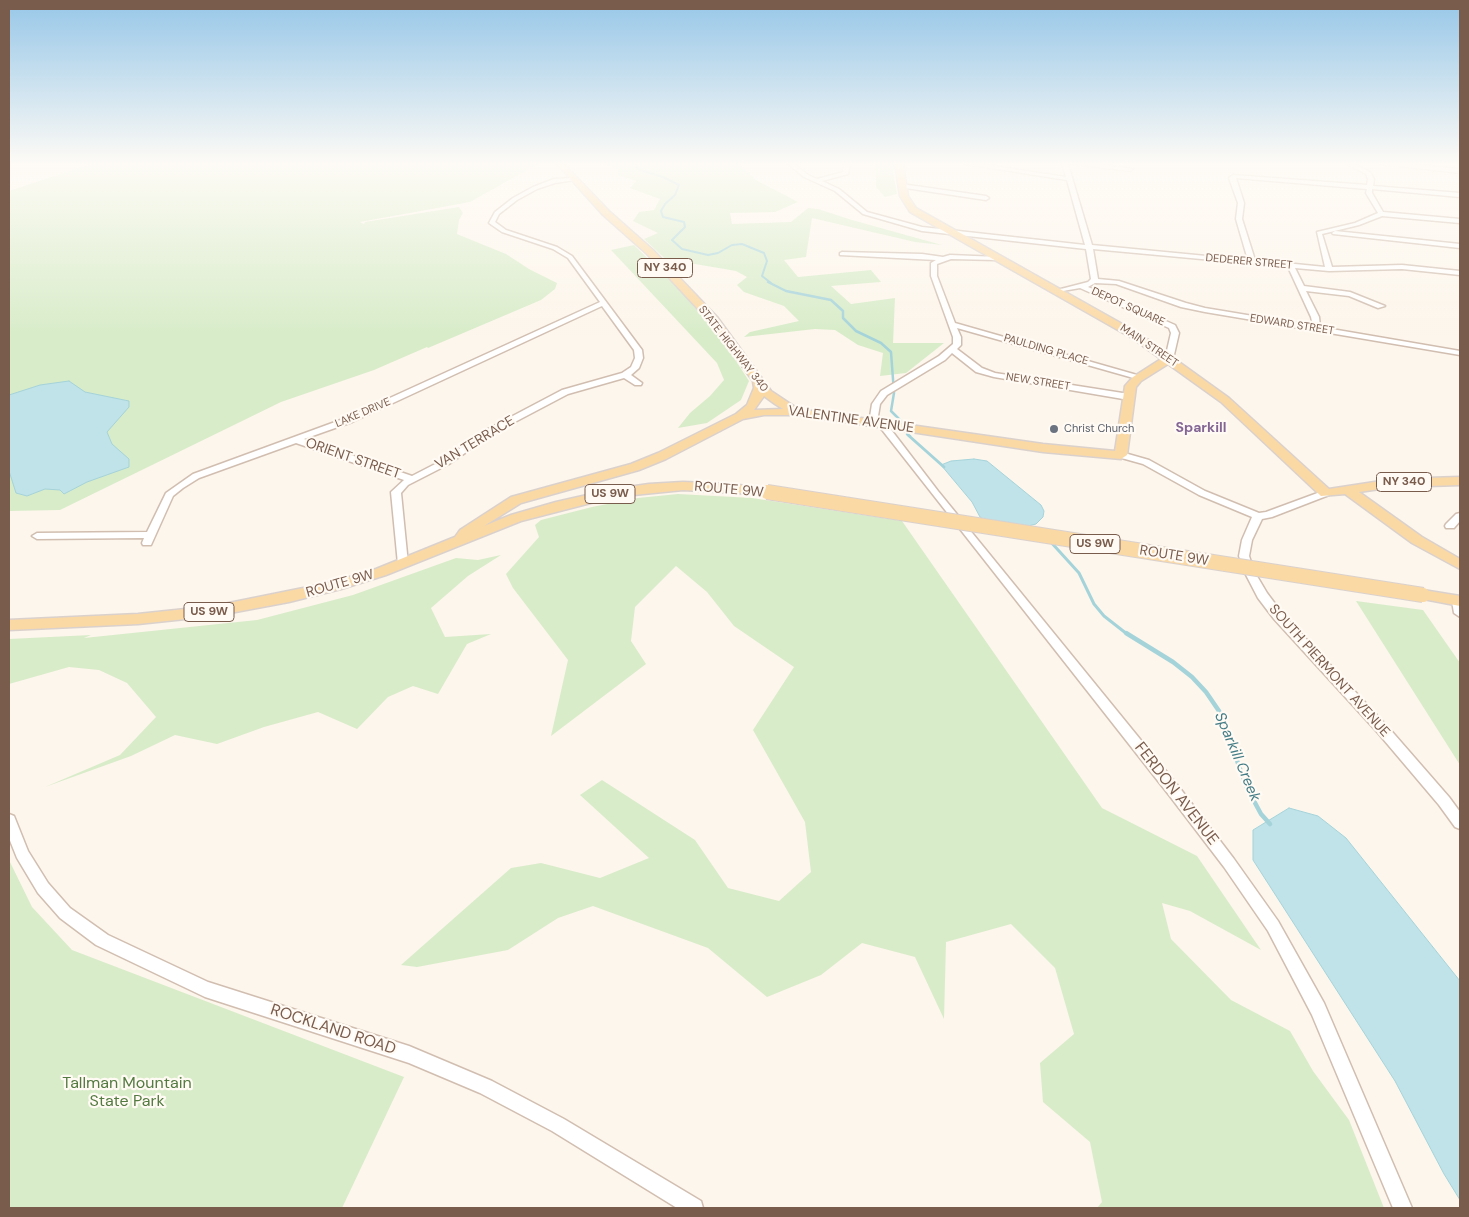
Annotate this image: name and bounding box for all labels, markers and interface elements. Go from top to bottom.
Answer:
street label: DEDERER STREET [1205,252,1293,272]
road number: NY 340 [638,258,692,278]
street label: DEPOT SQUARE [1089,285,1167,329]
street label: STATE HIGHWAY 340 [695,303,771,395]
street label: EDWARD STREET [1249,312,1335,338]
street label: MAIN STREET [1117,322,1181,370]
street label: PAULDING PLACE [1002,332,1090,368]
street label: NEW STREET [1005,370,1071,394]
street label: LAKE DRIVE [333,395,393,431]
street label: VALENTINE AVENUE [787,403,915,437]
street label: VAN TERRACE [432,413,518,473]
district label: Sparkill [1176,420,1226,436]
place label: Christ Church [1064,422,1134,436]
marker: Christ Church [1048,423,1060,435]
street label: ORIENT STREET [303,435,403,483]
road number: NY 340 [1376,472,1432,492]
street label: ROUTE 9W [694,479,764,501]
road number: US 9W [585,484,635,504]
road number: US 9W [1070,534,1120,554]
street label: ROUTE 9W [1138,542,1210,570]
street label: ROUTE 9W [304,566,376,602]
street label: SOUTH PIERMONT AVENUE [1265,601,1393,741]
road number: US 9W [184,602,234,622]
water label: Sparkill Creek [1210,710,1264,804]
street label: FERDON AVENUE [1130,739,1222,849]
street label: ROCKLAND ROAD [268,1001,398,1059]
park label: Tallman Mountain State Park [62,1074,192,1112]

